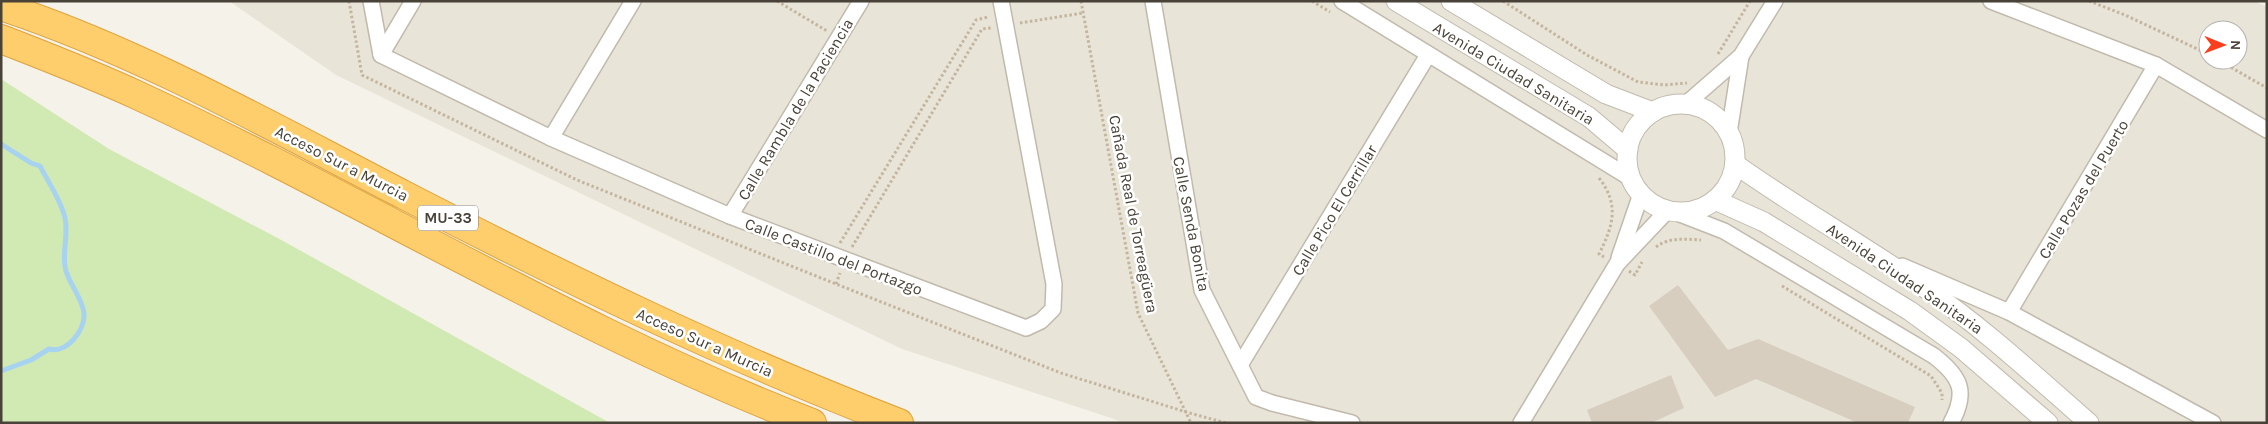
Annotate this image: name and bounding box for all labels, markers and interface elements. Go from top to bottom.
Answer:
street label: Calle Rambla de la Paciencia [734,15,857,204]
street label: Avenida Ciudad Sanitaria [1430,18,1598,129]
north arrow [2198,20,2248,70]
text: N [2227,40,2244,50]
street label: Cañada Real de Torreagüera [1105,113,1162,315]
street label: Calle Pozas del Puerto [2034,116,2133,262]
street label: Acceso Sur a Murcia [272,122,412,205]
street label: Calle Pico El Cerrillar [1288,141,1381,279]
street label: Calle Senda Bonita [1169,155,1214,293]
road number: MU-33 [418,206,478,230]
street label: Calle Castillo del Portazgo [742,214,925,299]
street label: Avenida Ciudad Sanitaria [1823,219,1987,338]
street label: Acceso Sur a Murcia [634,304,776,381]

